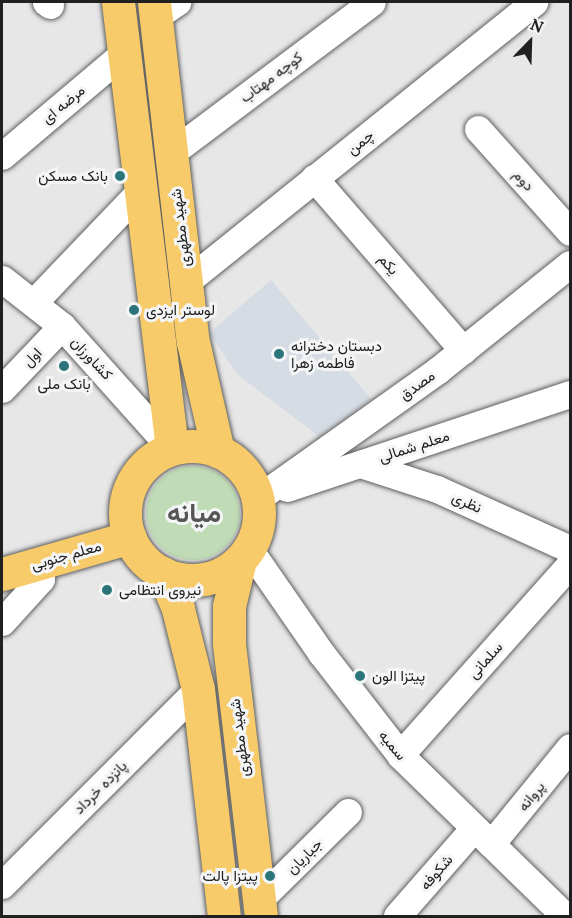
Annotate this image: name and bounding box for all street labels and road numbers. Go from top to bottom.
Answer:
street label: کوچه مهتاب [236,48,306,106]
street label: مرضه ای [38,81,88,127]
street label: چمن [343,126,377,158]
street label: دوم [510,166,538,194]
street label: شهید مطهری [166,188,194,268]
street label: یکم [375,250,403,278]
street label: کشاورزان [67,333,117,383]
street label: اول [19,344,45,370]
street label: مصدق [396,366,438,404]
street label: معلم شمالی [376,426,452,466]
street label: نظری [449,488,485,516]
street label: معلم جنوبی [29,536,103,574]
street label: سلمانی [464,638,506,682]
street label: شهید مطهری [225,698,253,778]
street label: سمیه [375,726,411,764]
street label: پانزده خرداد [70,757,130,817]
street label: پروانه [514,778,548,814]
street label: جباریان [282,834,326,878]
street label: شکوفه [416,851,456,893]

